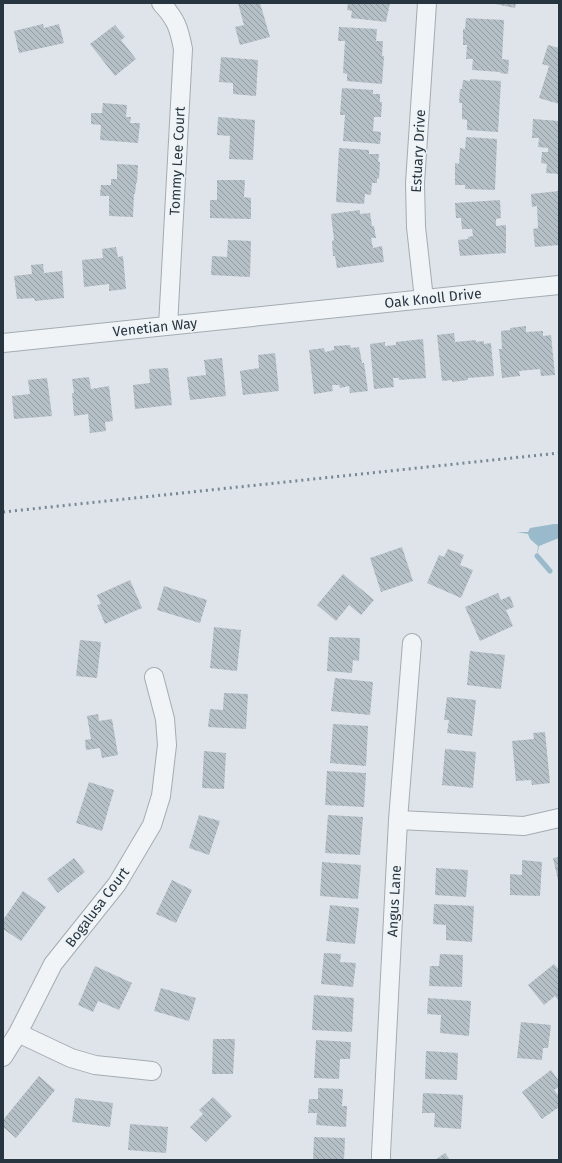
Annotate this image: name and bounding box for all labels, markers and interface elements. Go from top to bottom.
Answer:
street label: Tommy Lee Court [166,105,189,216]
street label: Estuary Drive [408,109,429,193]
street label: Oak Knoll Drive [384,285,482,312]
street label: Venetian Way [112,315,198,340]
street label: Bogalusa Court [62,863,133,951]
street label: Angus Lane [384,865,405,937]

